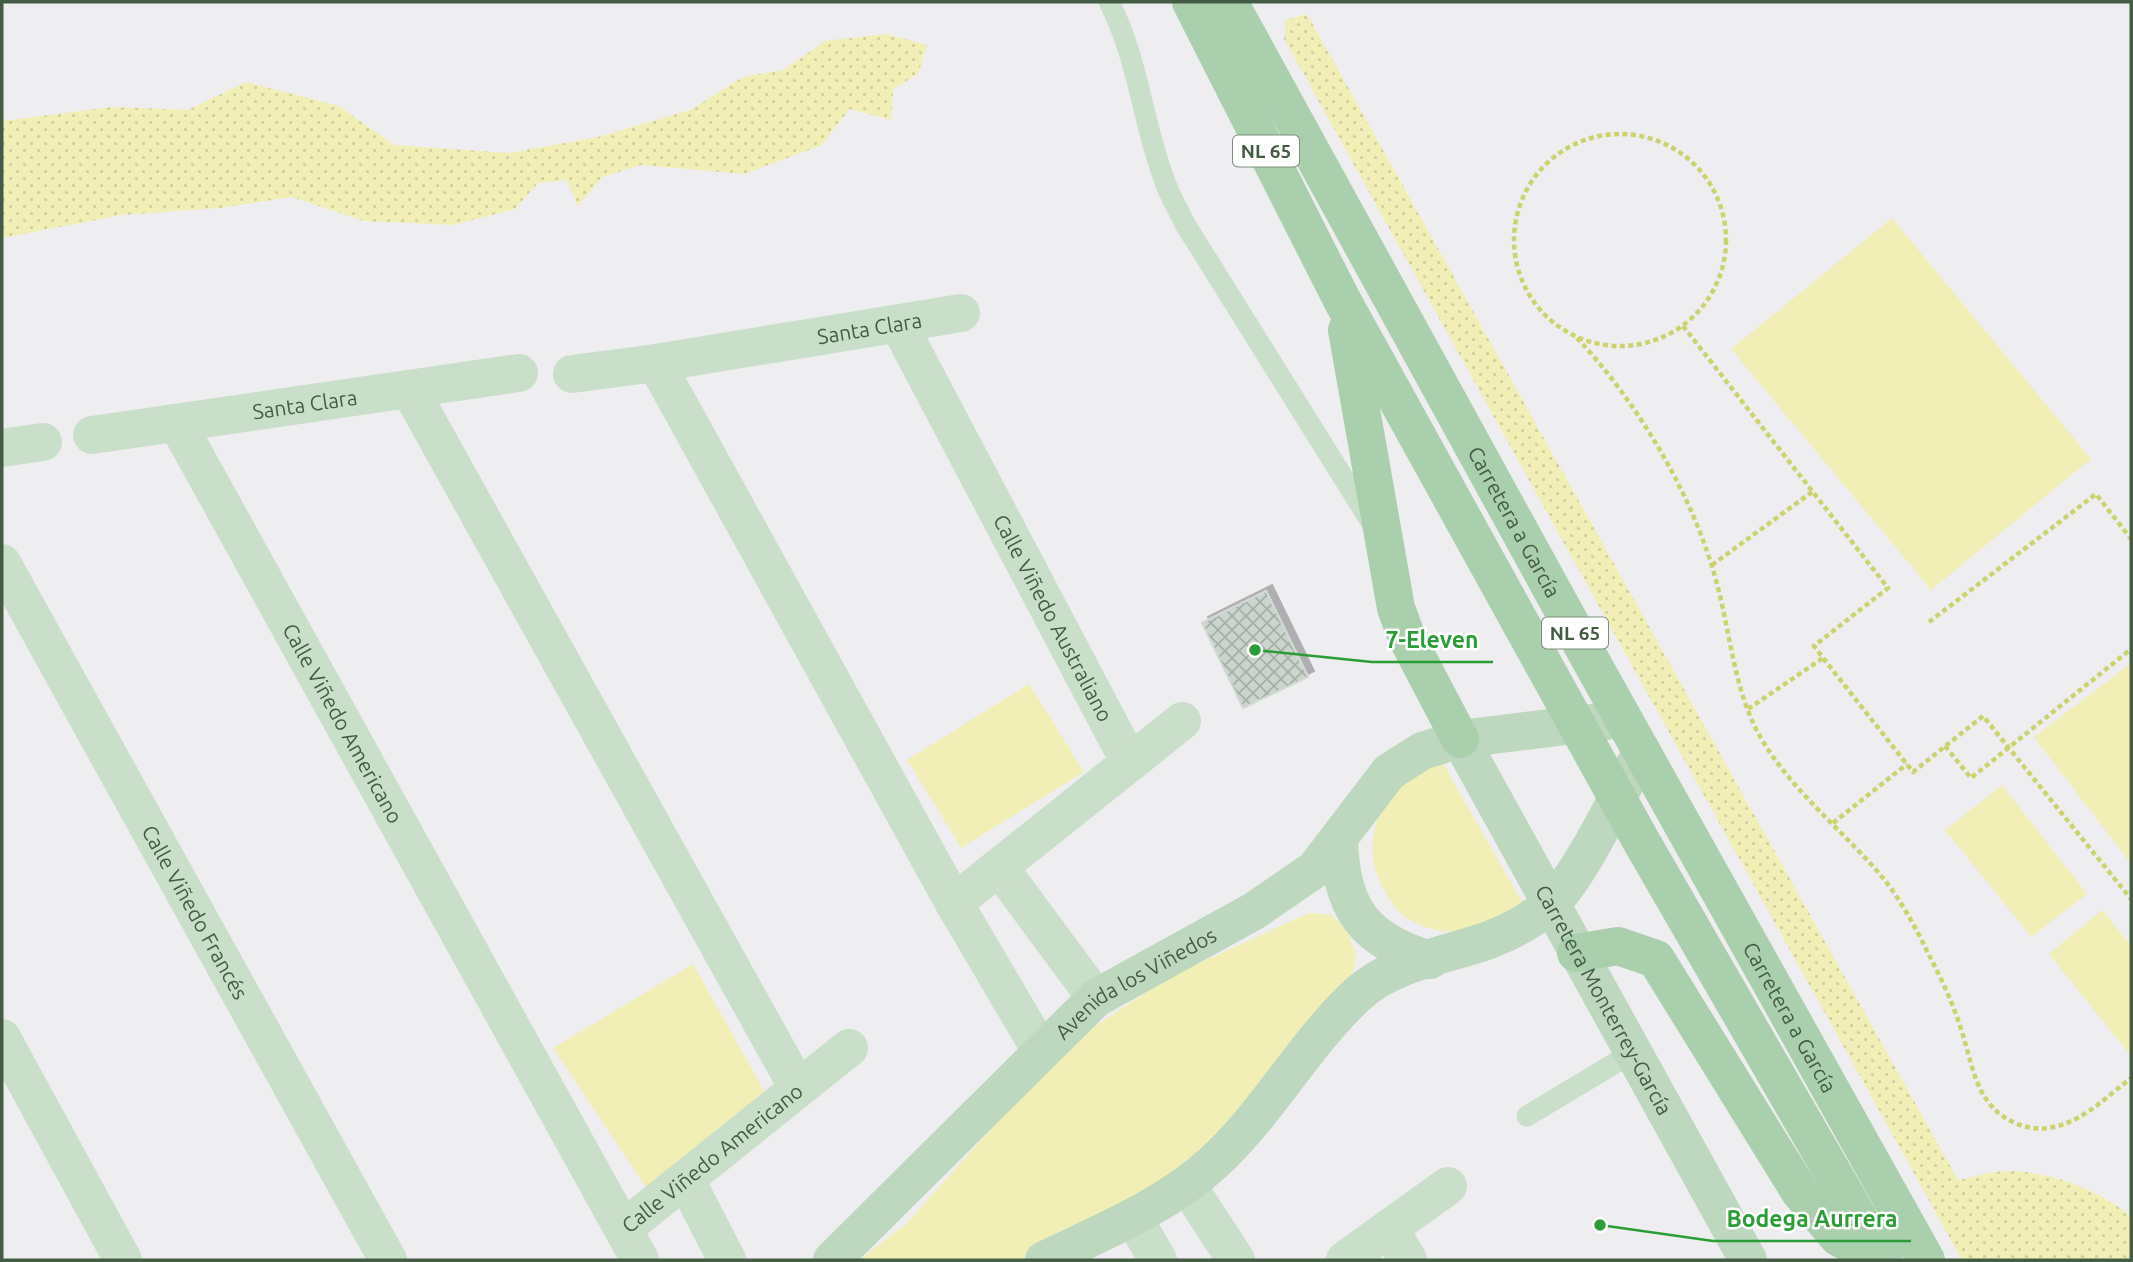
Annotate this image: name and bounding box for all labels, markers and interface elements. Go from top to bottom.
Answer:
road number: NL 65 [1233,136,1299,167]
street label: Santa Clara [815,308,923,348]
street label: Santa Clara [251,385,359,424]
street label: Carretera a García [1463,442,1566,601]
street label: Calle Viñedo Australiano [989,510,1118,725]
callout: 7-Eleven [1372,618,1493,662]
road number: NL 65 [1542,618,1608,648]
street label: Calle Viñedo Americano [278,619,408,827]
text: 7-Eleven [1385,627,1479,652]
street label: Calle Viñedo Francés [138,821,253,1003]
street label: Carretera Monterrey-García [1531,881,1677,1119]
street label: Avenida los Viñedos [1050,922,1220,1044]
street label: Carretera a García [1739,938,1842,1097]
street label: Calle Viñedo Americano [617,1078,807,1237]
callout: Bodega Aurrera [1713,1197,1911,1241]
text: Bodega Aurrera [1727,1206,1897,1231]

